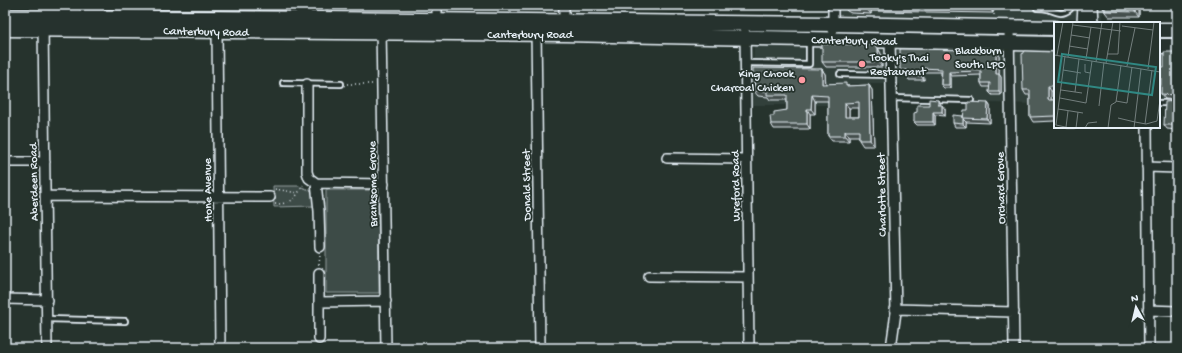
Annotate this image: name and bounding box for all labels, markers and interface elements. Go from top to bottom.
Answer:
inset map [1054,22,1160,128]
street label: Canterbury Road [163,25,250,41]
street label: Canterbury Road [487,29,574,43]
street label: Canterbury Road [811,34,898,50]
place label: Blackburn South LPO [954,45,1005,73]
place label: Tooky's Thai Restaurant [869,52,929,80]
marker: Blackburn South LPO [942,52,952,62]
marker: Tooky's Thai Restaurant [857,59,867,69]
place label: King Chook Charcoal Chicken [711,68,796,96]
marker: King Chook Charcoal Chicken [797,75,807,85]
street label: Branksome Grove [366,140,382,228]
street label: Aberdeen Road [27,142,43,221]
street label: Donald Street [520,148,536,222]
street label: Wreford Road [729,149,745,222]
street label: Orchard Grove [994,151,1010,224]
street label: Charlotte Street [875,152,891,237]
street label: Hone Avenue [201,157,217,222]
north arrow [1116,287,1156,327]
text: N [1130,293,1139,306]

